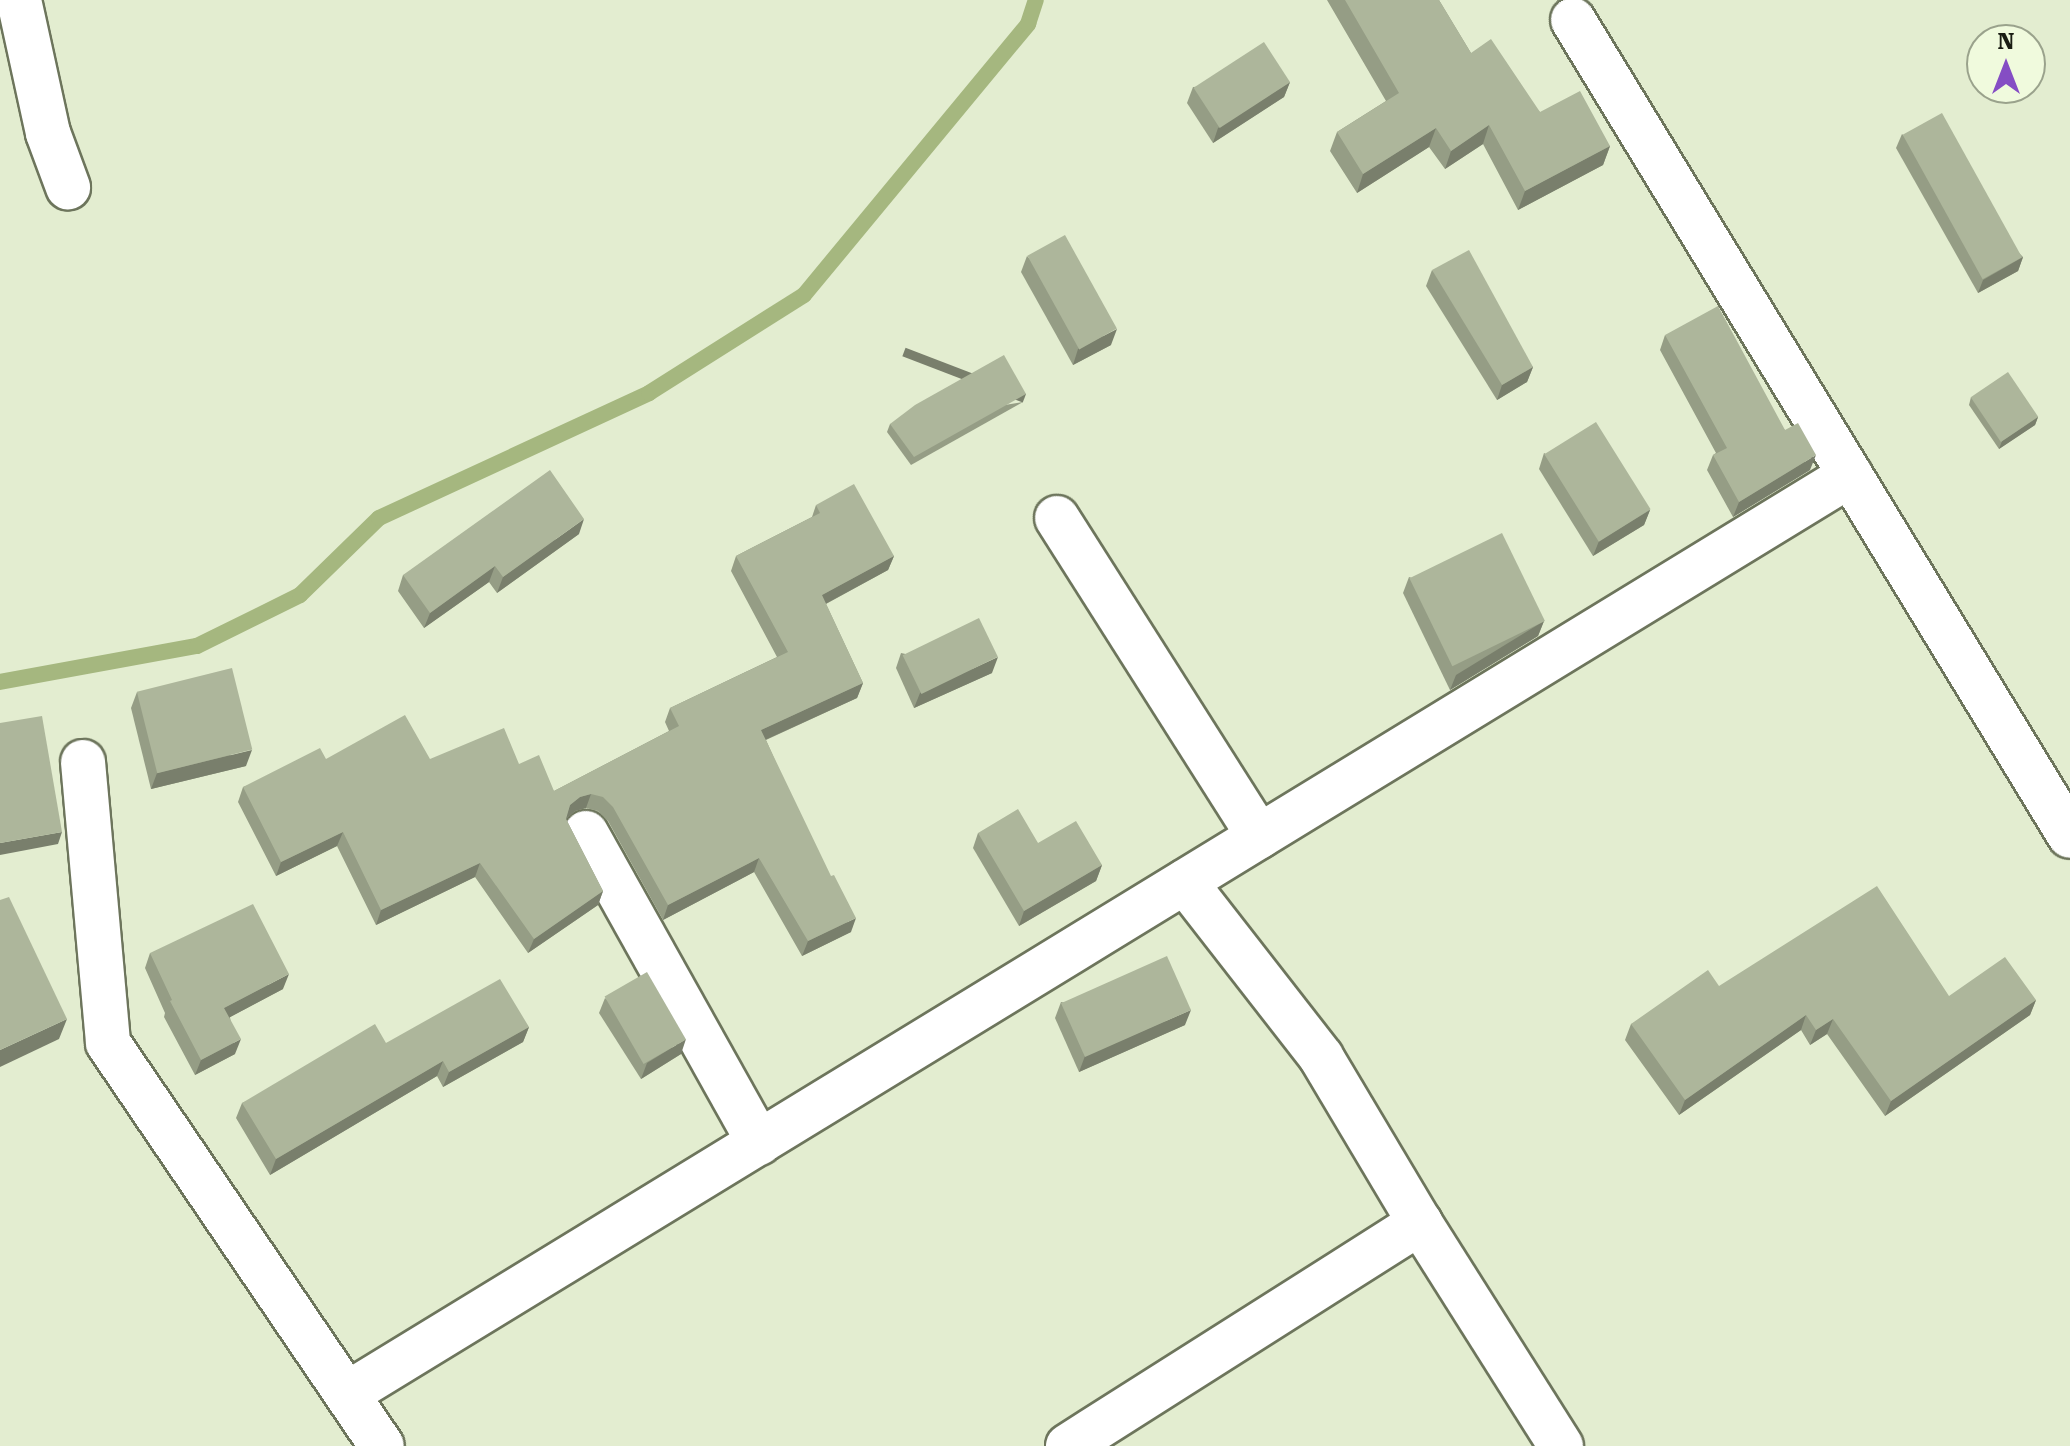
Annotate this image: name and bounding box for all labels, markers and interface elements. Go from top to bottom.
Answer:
north arrow [1966,24,2046,104]
text: N [1998,29,2014,54]

